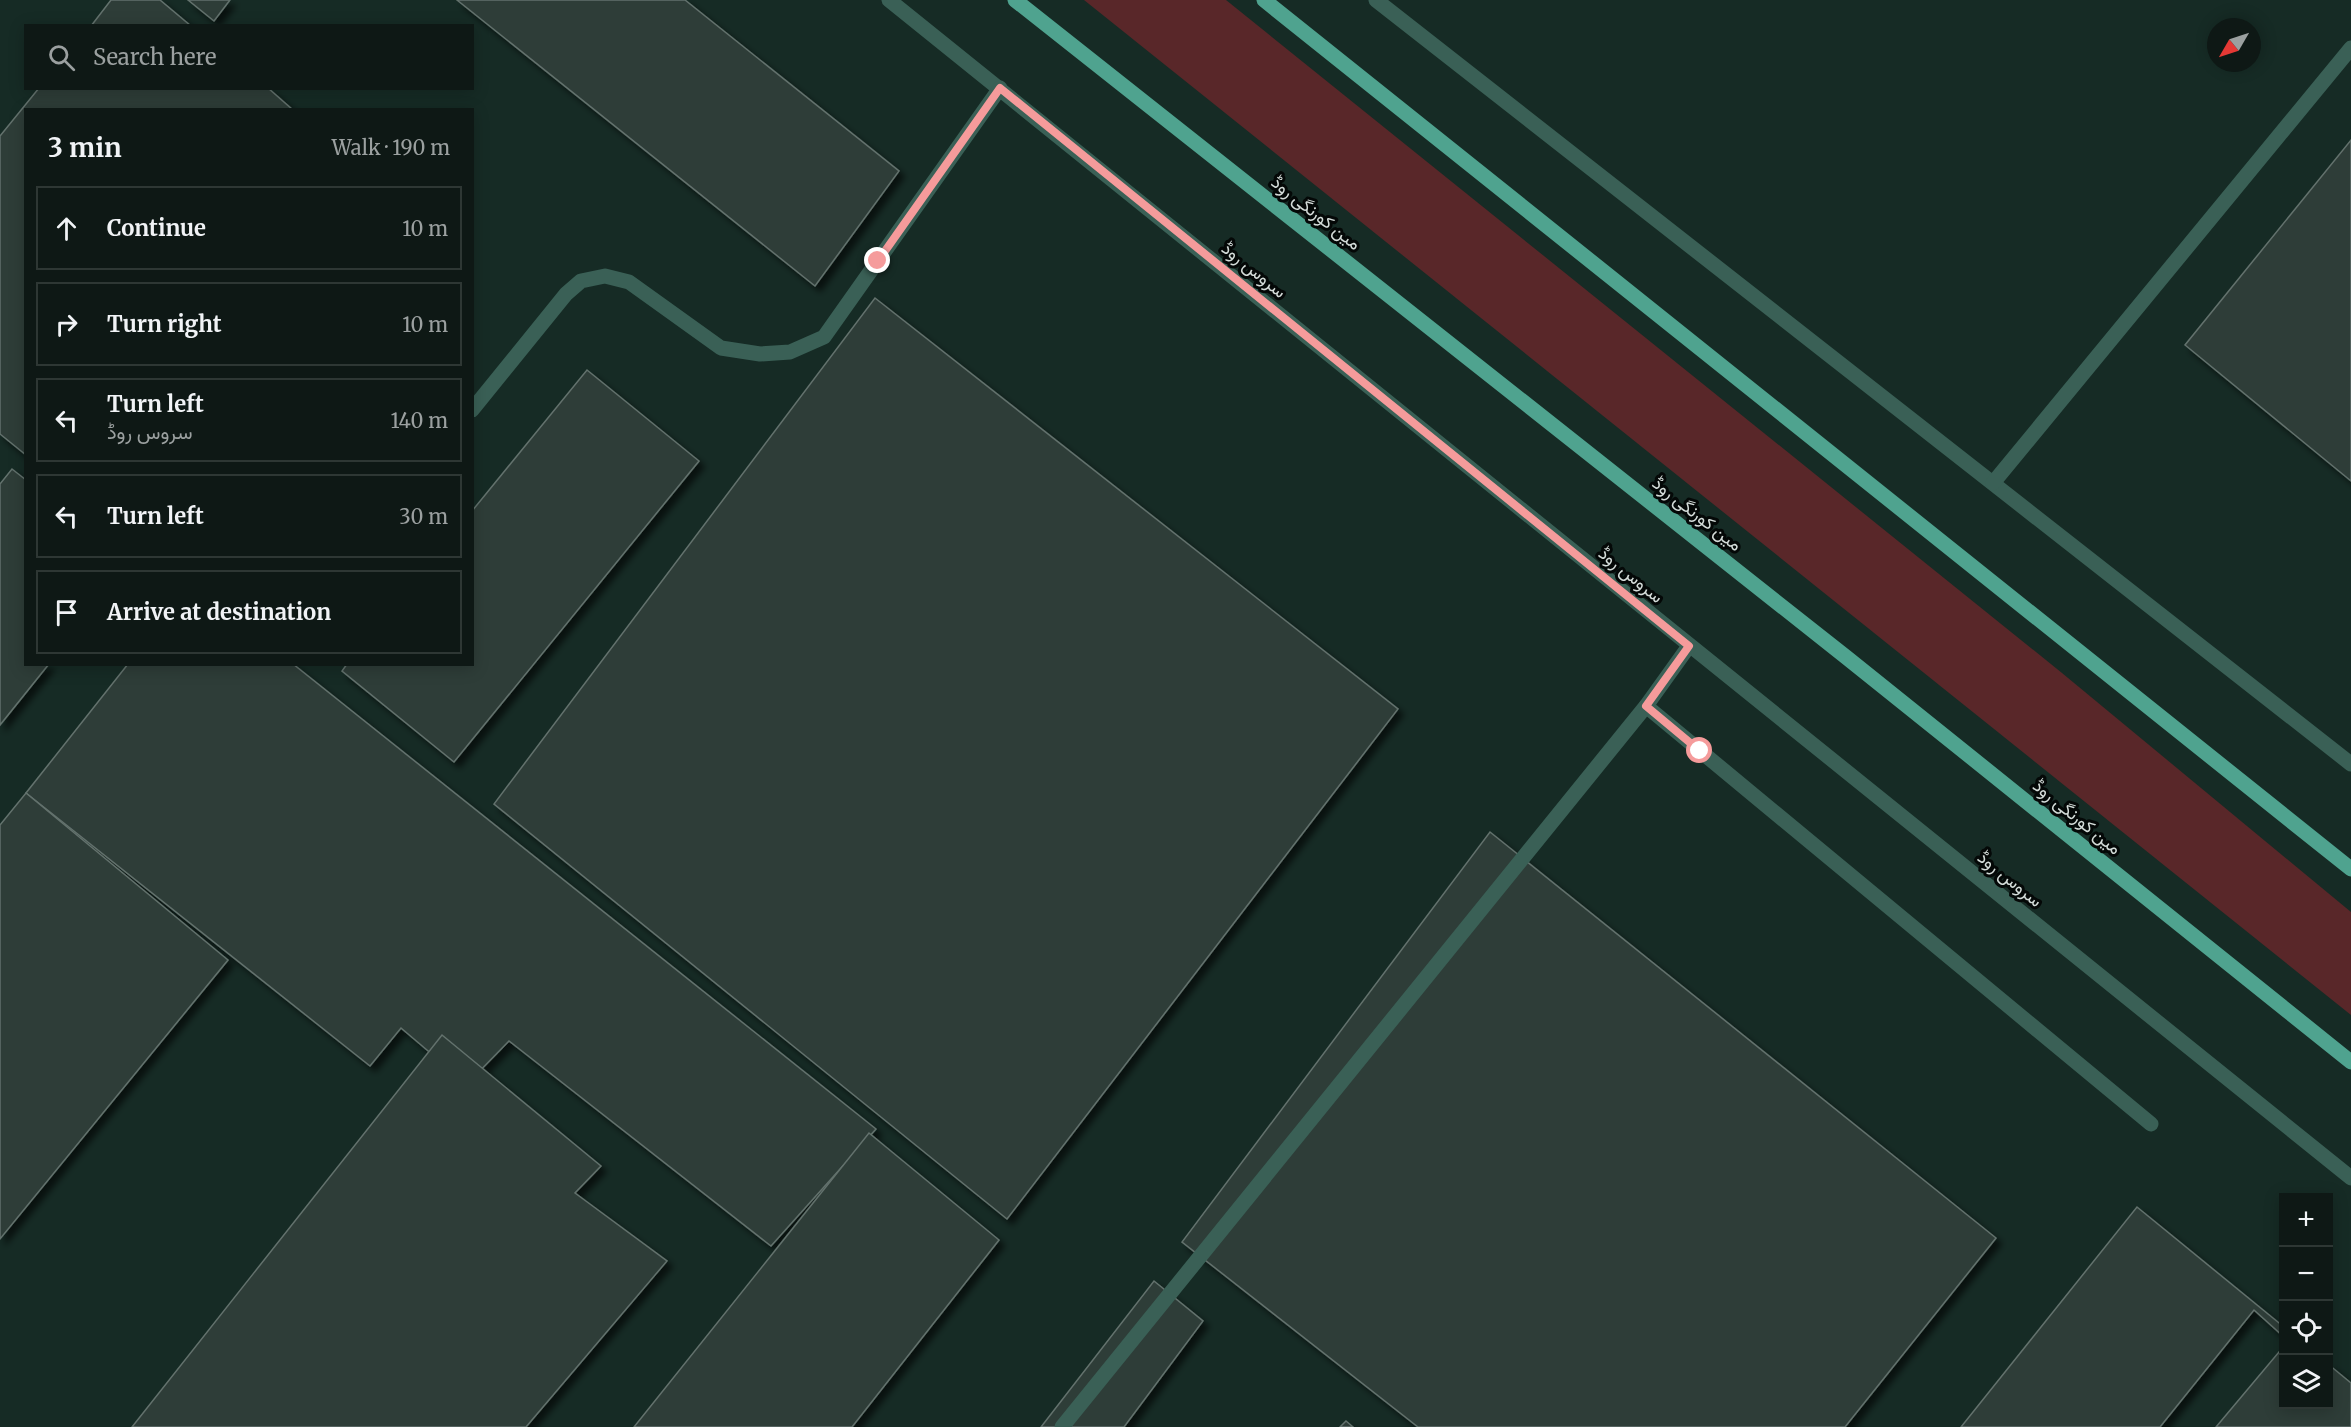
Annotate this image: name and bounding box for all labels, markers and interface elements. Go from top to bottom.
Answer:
north arrow [2207,18,2261,72]
search box [24,24,474,90]
icon: search [45,41,78,74]
text: Search here [93,43,216,71]
text: 3 min [48,131,122,164]
text: Walk · 190 m [332,135,450,160]
street label: مین کورنگی روڈ [1267,170,1366,255]
icon: ahead [50,212,83,245]
text: Continue [107,214,206,242]
text: 10 m [402,216,448,241]
street label: سروس روڈ [1217,236,1291,303]
route end [864,247,890,273]
icon: right [50,308,83,341]
text: Turn right [107,310,221,338]
text: 10 m [402,312,448,337]
text: Turn left [107,390,204,418]
icon: left [50,404,83,437]
text: 140 m [391,408,448,433]
text: سروس روڈ [107,419,192,444]
street label: مین کورنگی روڈ [1648,471,1747,556]
icon: left [50,500,83,533]
text: Turn left [107,502,204,530]
text: 30 m [399,504,448,529]
street label: سروس روڈ [1594,541,1668,608]
icon: arrive [50,596,83,629]
text: Arrive at destination [107,598,331,626]
route start [1686,737,1712,763]
street label: مین کورنگی روڈ [2028,774,2126,859]
street label: سروس روڈ [1973,845,2047,912]
map controls [2279,1193,2333,1409]
button: + [2279,1193,2333,1247]
button: − [2279,1247,2333,1301]
button: locate [2279,1301,2333,1355]
button: layers [2279,1355,2333,1409]

